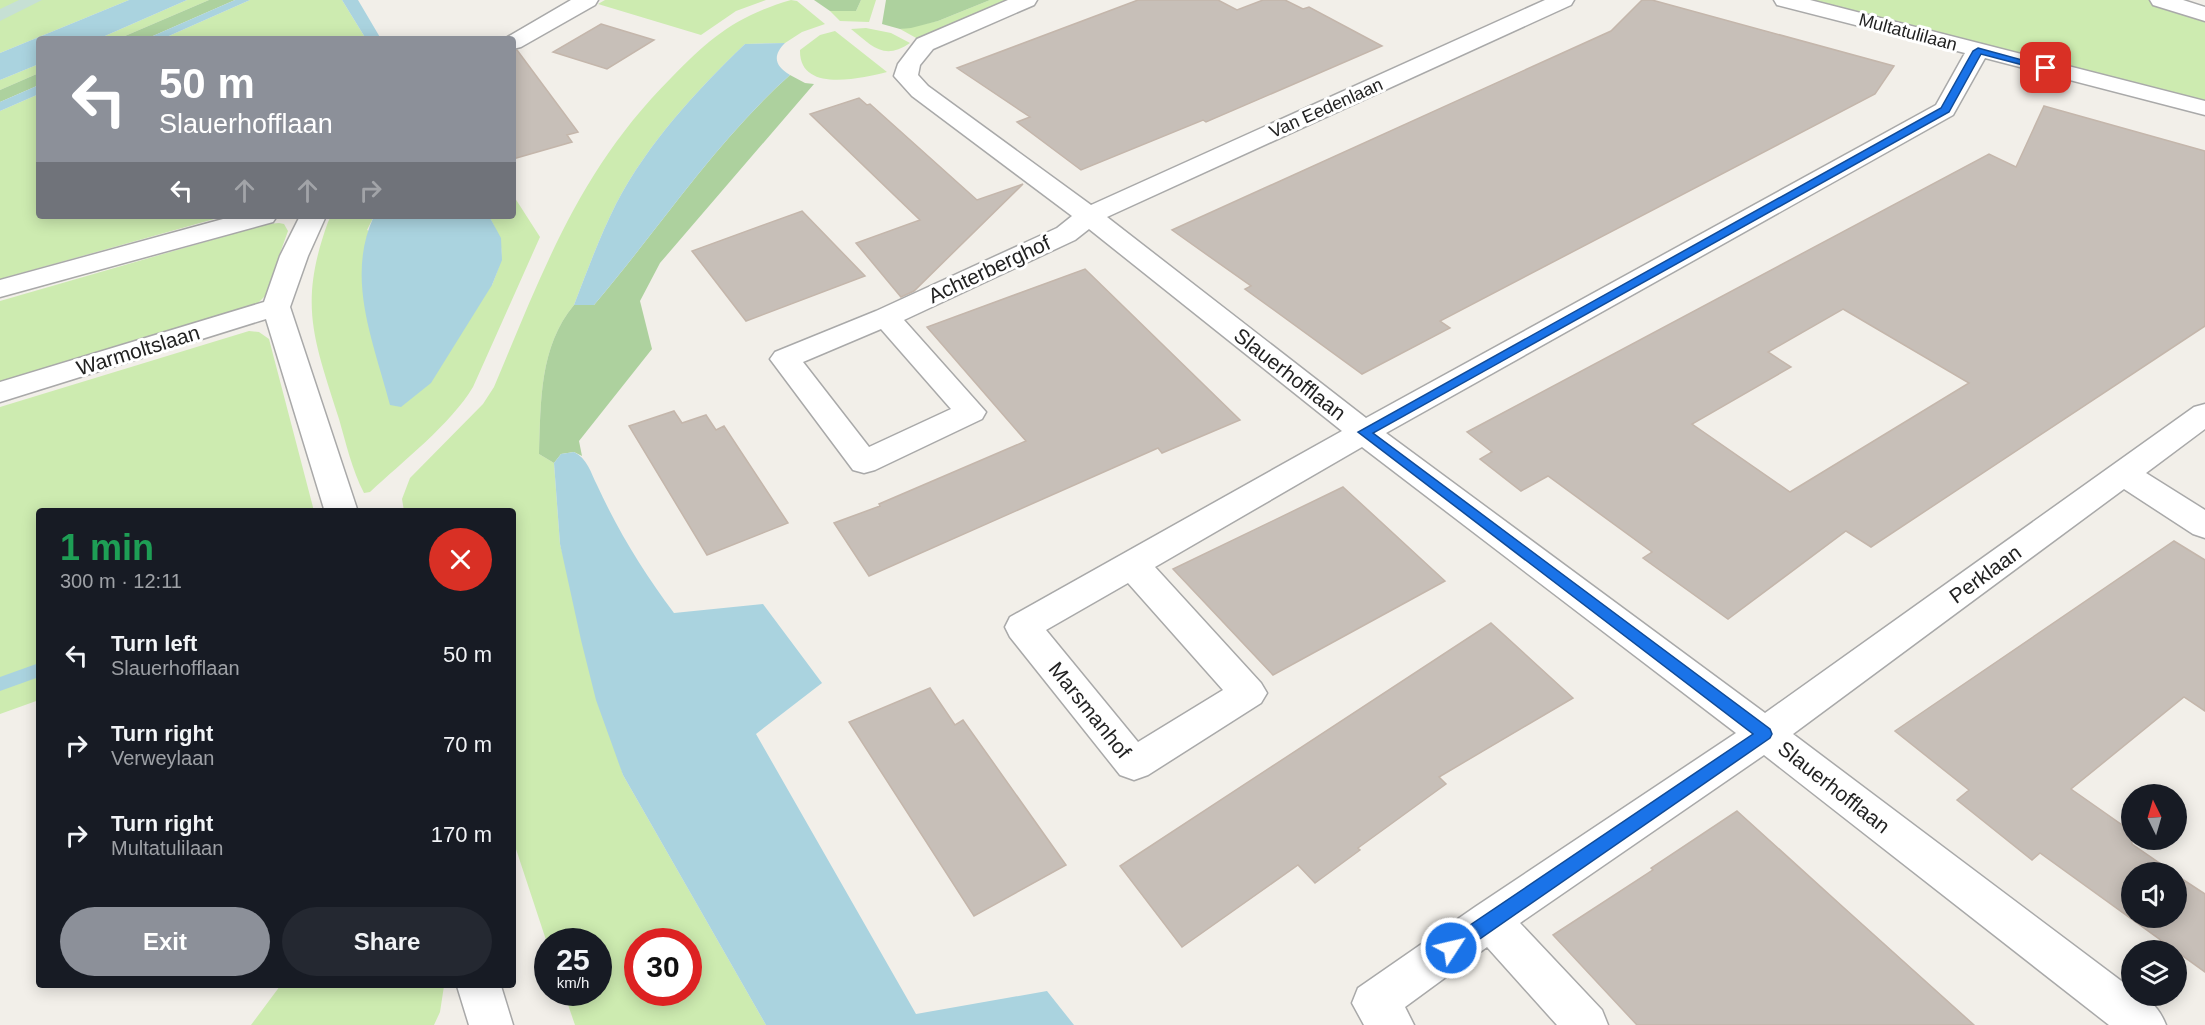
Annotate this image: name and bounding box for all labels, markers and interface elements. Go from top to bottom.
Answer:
street label: Multatulilaan [1857,9,1959,55]
pin [2020,42,2071,93]
icon: arrive [2029,51,2062,84]
icon: left [60,60,138,138]
text: 50 m [159,60,255,107]
street label: Van Eedenlaan [1266,74,1386,142]
text: Slauerhofflaan [159,109,333,139]
icon: left [165,174,198,207]
icon: ahead [228,174,261,207]
icon: ahead [291,174,324,207]
icon: right [354,174,387,207]
street label: Achterberghof [924,231,1054,307]
street label: Warmoltslaan [74,320,202,380]
street label: Slauerhofflaan [1230,323,1350,425]
text: 1 min [60,527,154,568]
button: close [429,528,492,591]
street label: Perklaan [1945,540,2025,608]
text: 300 m · 12:11 [60,570,182,592]
text: Turn left [111,631,197,656]
icon: left [60,639,93,672]
text: 50 m [443,642,492,667]
text: Slauerhofflaan [111,657,240,679]
street label: Marsmanhof [1044,657,1136,763]
text: Turn right [111,721,213,746]
icon: right [60,729,93,762]
text: 70 m [443,732,492,757]
street label: Slauerhofflaan [1774,736,1894,838]
text: Verweylaan [111,747,214,769]
north arrow [2121,784,2187,850]
map controls [2121,784,2187,1006]
text: Turn right [111,811,213,836]
icon: right [60,819,93,852]
text: 170 m [431,822,492,847]
text: Multatulilaan [111,837,223,859]
button: sound [2121,862,2187,928]
button: Exit [60,907,270,976]
button: Share [282,907,492,976]
position arrow [1419,916,1483,980]
speed limit sign: 30 [624,928,702,1006]
button: layers [2121,940,2187,1006]
text: 25 [556,943,590,976]
text: km/h [557,974,589,991]

